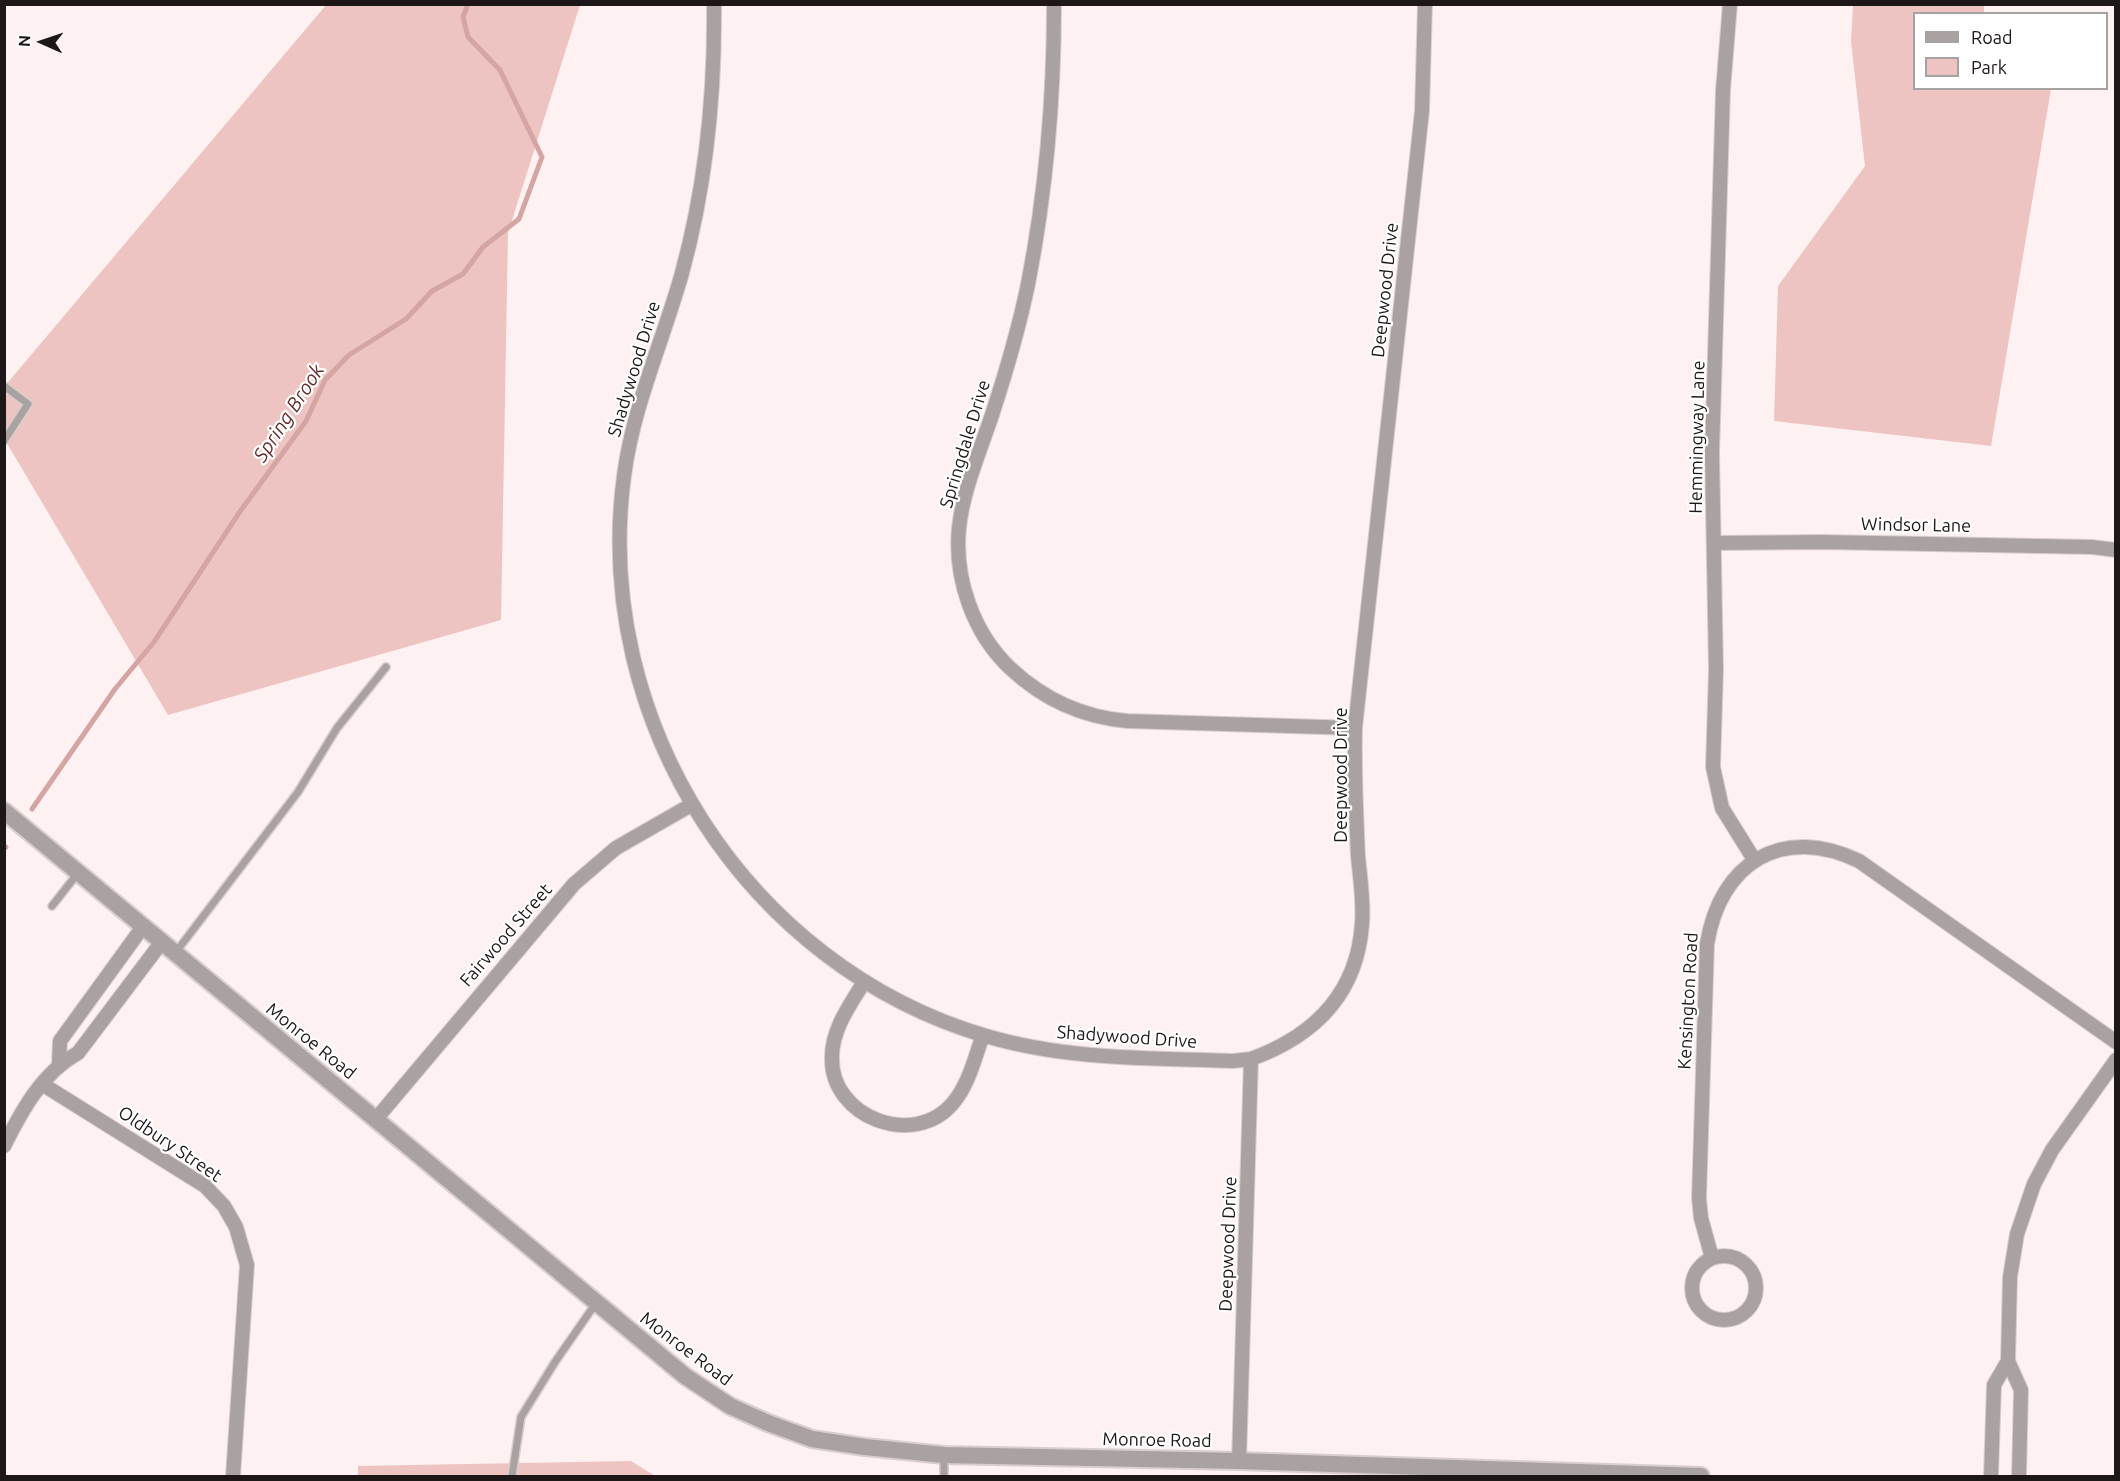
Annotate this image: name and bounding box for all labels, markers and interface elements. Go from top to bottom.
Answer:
north arrow [12,12,72,72]
legend [1913,12,2108,90]
text: Road [1971,27,2013,47]
text: N [15,35,33,47]
text: Park [1971,57,2007,77]
street label: Deepwood Drive [1367,222,1403,358]
street label: Shadywood Drive [603,299,665,439]
water label: Spring Brook [248,360,330,466]
street label: Hemmingway Lane [1685,360,1709,514]
street label: Springdale Drive [935,377,995,511]
street label: Windsor Lane [1861,513,1971,537]
street label: Deepwood Drive [1330,707,1352,843]
street label: Fairwood Street [455,879,557,991]
street label: Kensington Road [1674,932,1702,1070]
street label: Monroe Road [262,998,360,1084]
street label: Shadywood Drive [1056,1021,1198,1053]
street label: Oldbury Street [114,1101,226,1187]
street label: Deepwood Drive [1215,1176,1241,1312]
street label: Monroe Road [636,1307,736,1391]
street label: Monroe Road [1102,1428,1212,1452]

